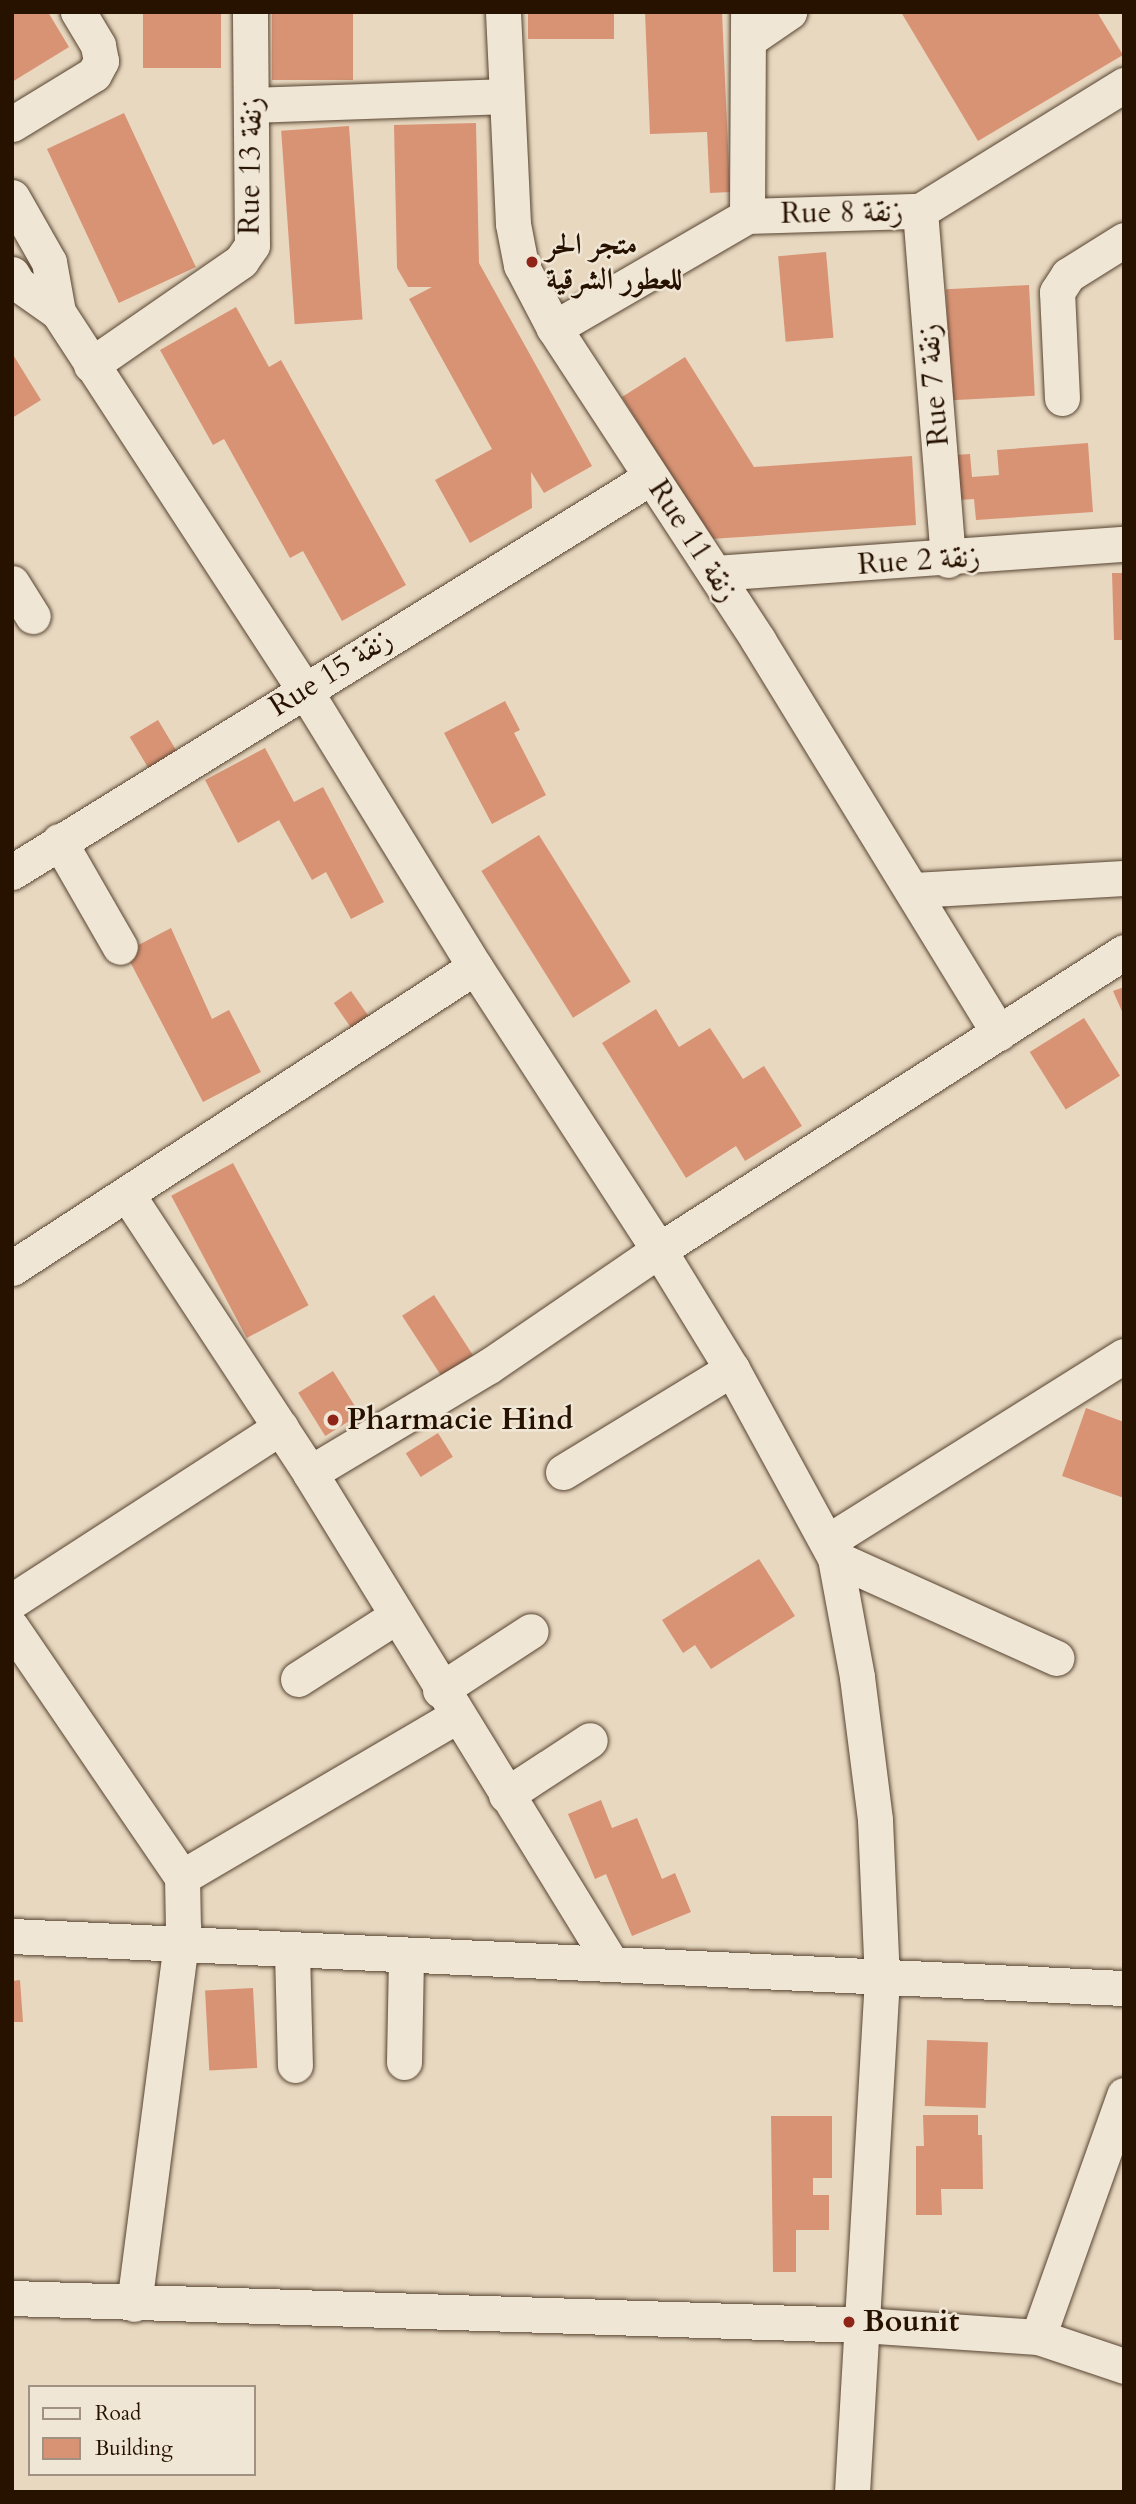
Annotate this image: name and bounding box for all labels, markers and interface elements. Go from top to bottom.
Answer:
street label: Rue 13 زنقة [232,97,270,235]
street label: Rue 8 زنقة [780,194,904,232]
place label: متجر الحر للعطور الشرقية [546,227,682,298]
marker: متجر الحر للعطور الشرقية [524,254,540,270]
street label: Rue 7 زنقة [911,322,957,448]
street label: Rue 11 زنقة [640,473,746,609]
street label: Rue 2 زنقة [857,539,981,583]
street label: Rue 15 زنقة [263,621,399,725]
place label: Pharmacie Hind [347,1402,573,1438]
marker: Pharmacie Hind [325,1412,341,1428]
place label: Bounit [863,2304,959,2340]
marker: Bounit [841,2314,857,2330]
legend [28,2385,256,2476]
text: Road [95,2399,141,2428]
text: Building [95,2434,173,2463]

